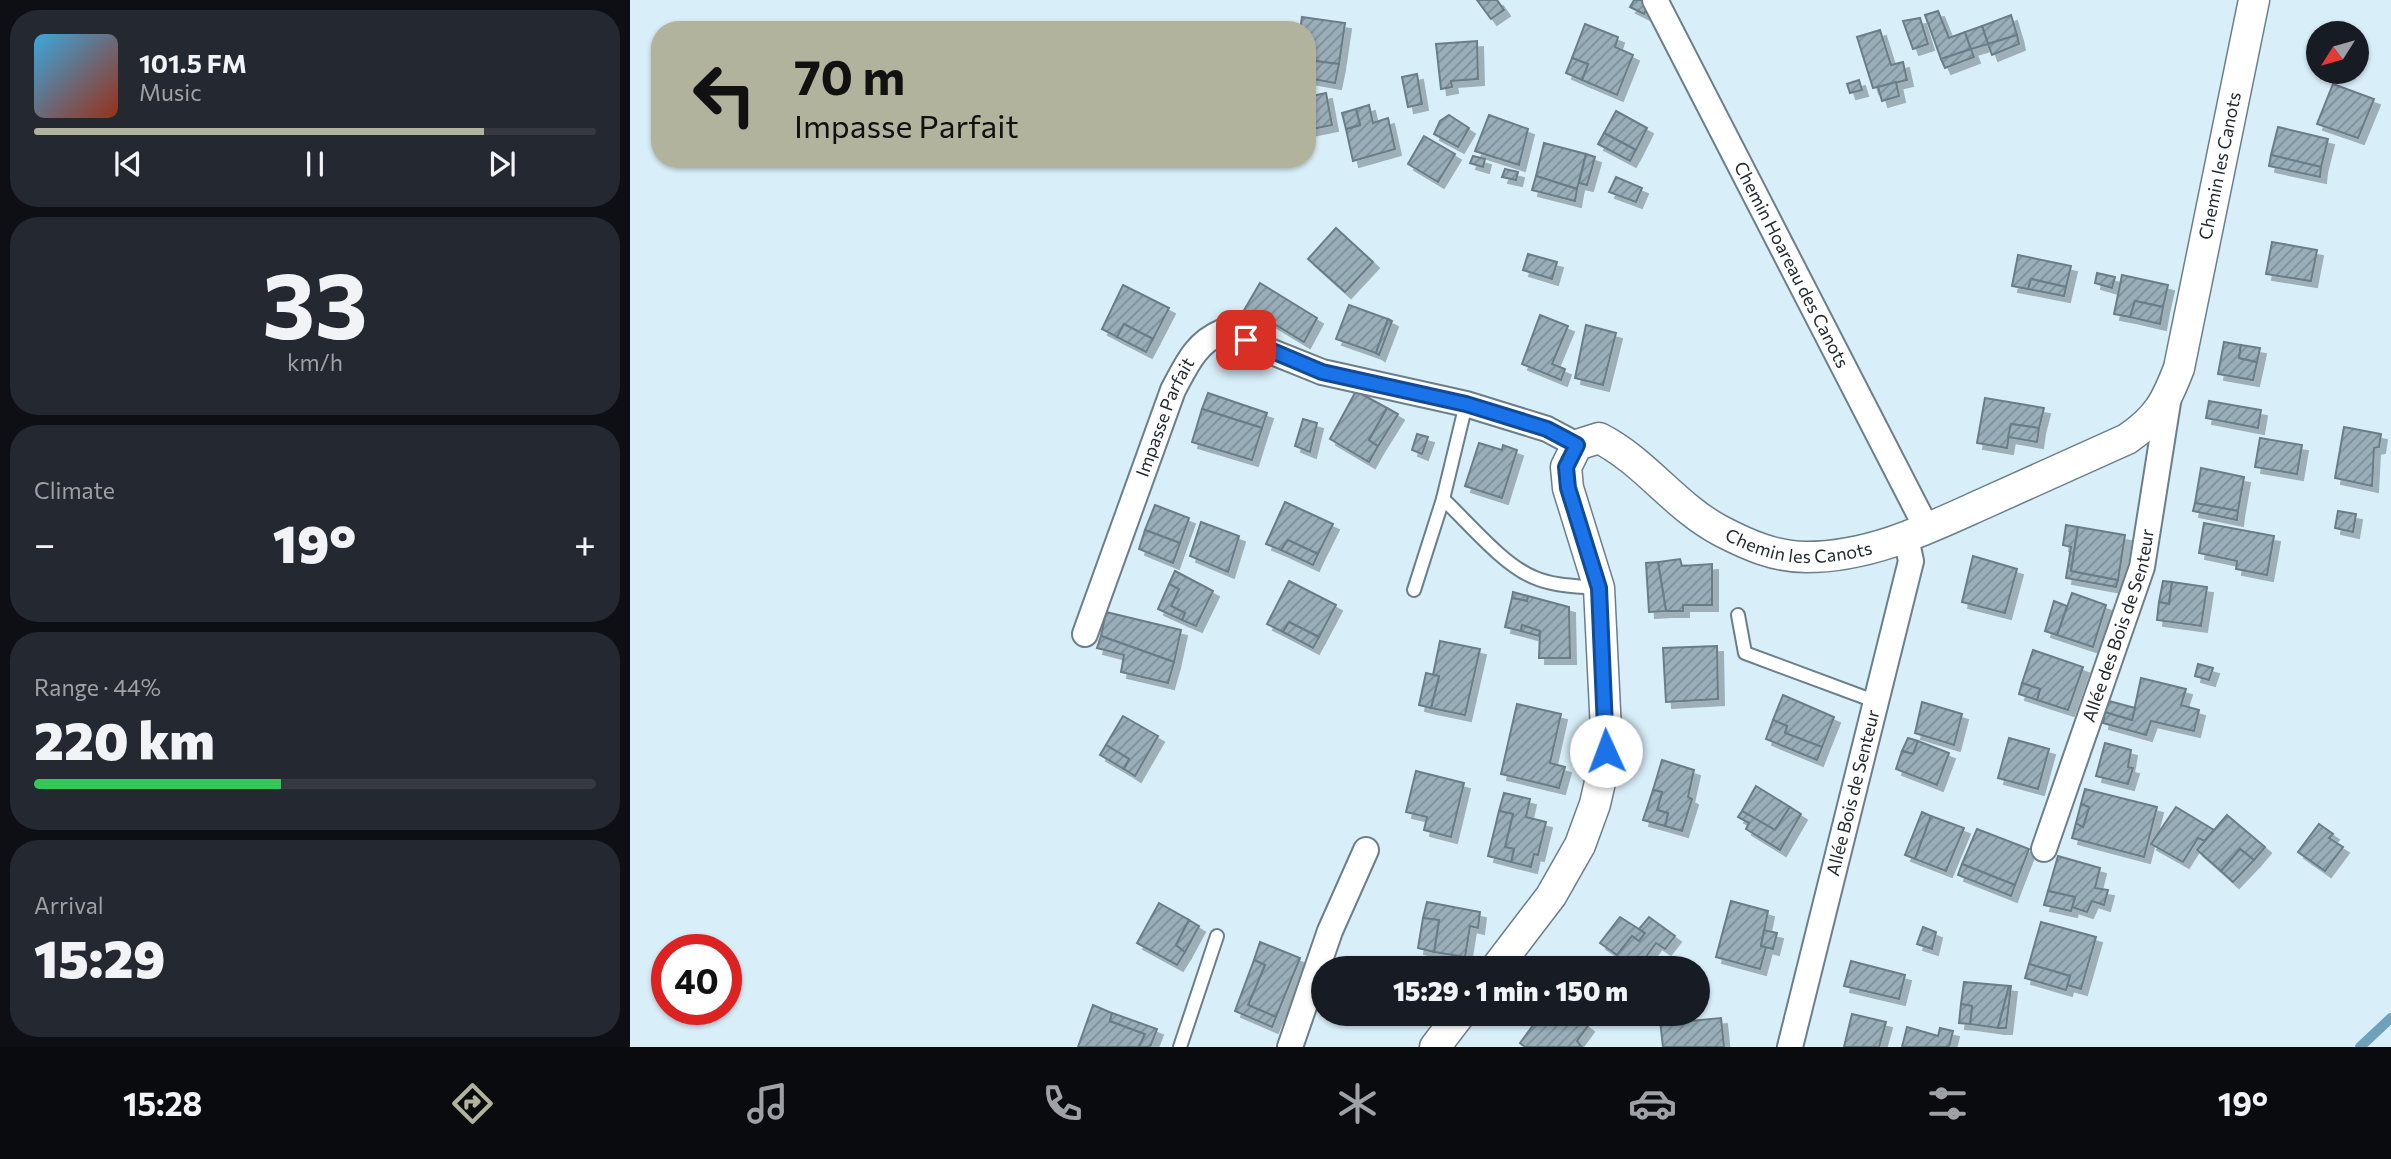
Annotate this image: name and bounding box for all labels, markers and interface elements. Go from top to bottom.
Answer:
north arrow [2306,21,2370,84]
map controls [2306,21,2369,84]
text: 70 m [794,45,905,105]
text: 101.5 FM [139,47,247,78]
icon: left [679,49,770,140]
text: Music [139,78,202,106]
street label: Chemin les Canots [2193,90,2245,242]
text: Impasse Parfait [794,105,1019,145]
icon: previous [109,145,147,183]
icon: pause [296,145,334,183]
icon: next [483,145,521,183]
street label: Chemin Hoareau des Canots [1730,158,1854,372]
text: 33 [262,246,368,358]
pin [1216,310,1276,370]
icon: arrive [1227,321,1265,359]
text: km/h [287,348,343,376]
street label: Impasse Parfait [1131,353,1198,480]
text: Climate [34,476,115,504]
text: 19° [273,510,356,574]
text: − [34,519,56,566]
text: + [574,519,596,566]
street label: Chemin les Canots [1722,523,1874,567]
street label: Allée des Bois de Senteur [2077,527,2158,725]
text: Range · 44% [34,673,161,701]
text: 220 km [34,707,215,771]
street label: Allée Bois de Senteur [1821,707,1884,878]
position arrow [1569,714,1643,788]
text: Arrival [34,891,104,919]
text: 15:29 [34,925,165,989]
speed limit sign: 40 [651,934,742,1025]
text: 15:29 · 1 min · 150 m [1393,975,1628,1006]
icon: directions [448,1079,497,1128]
icon: music [743,1079,792,1128]
icon: phone [1038,1079,1087,1128]
icon: climate [1333,1079,1382,1128]
icon: car [1628,1079,1677,1128]
icon: filters [1923,1079,1972,1128]
text: 15:28 [123,1083,202,1123]
text: 19° [2218,1083,2268,1123]

